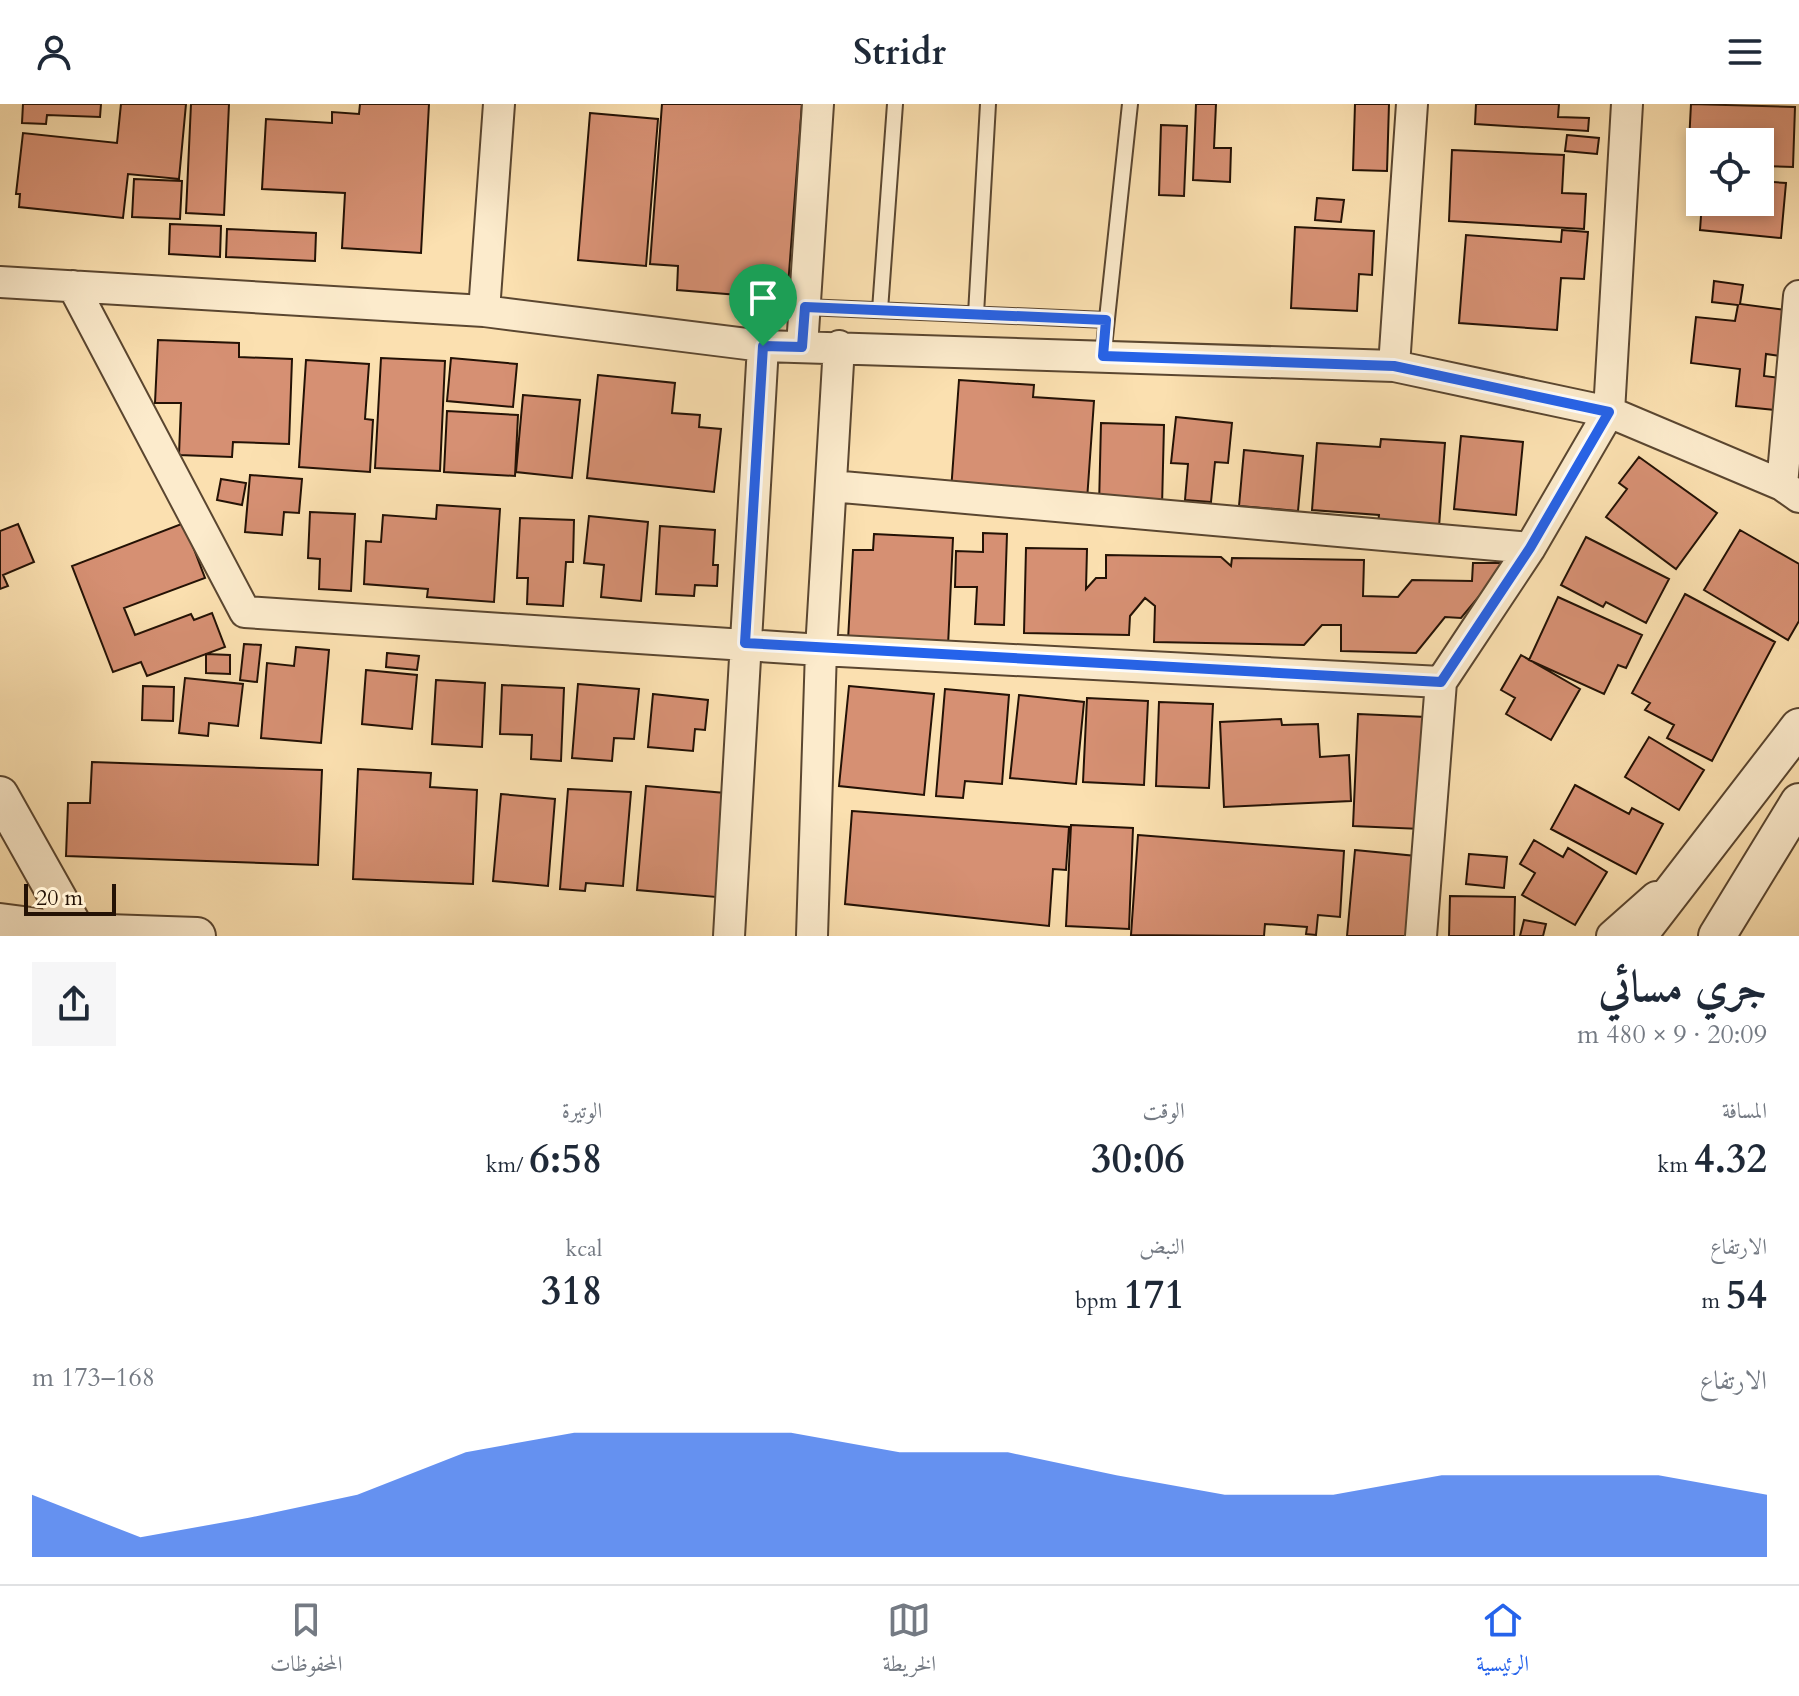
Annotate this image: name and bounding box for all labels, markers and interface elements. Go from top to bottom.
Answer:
text: Stridr [853,28,946,77]
icon: person [32,30,76,74]
icon: menu [1723,30,1767,74]
map controls [1686,128,1774,216]
button: locate [1686,128,1774,216]
pin [729,264,797,346]
icon: arrive [741,276,785,320]
scale bar [24,880,116,916]
text: 20 m [36,883,83,913]
text: جري مسائي [1598,957,1767,1017]
button: share [32,962,116,1046]
text: 20:09 · 9 × 480 m [1577,1017,1767,1052]
text: الوتيرة [562,1096,602,1126]
text: الوقت [1143,1096,1185,1126]
text: المسافة [1722,1096,1767,1126]
text: 6:58 [529,1132,602,1187]
text: 30:06 [1091,1132,1185,1187]
text: 4.32 [1694,1132,1767,1187]
text: /km [486,1150,529,1180]
text: km [1658,1150,1694,1180]
text: النبض [1139,1232,1185,1262]
text: الارتفاع [1710,1232,1767,1262]
text: kcal [565,1234,602,1264]
text: 318 [541,1264,602,1319]
text: 171 [1123,1268,1185,1323]
text: 54 [1726,1268,1767,1323]
text: bpm [1075,1286,1123,1316]
text: m [1701,1286,1726,1316]
text: 168–173 m [32,1360,155,1395]
text: الارتفاع [1700,1363,1767,1398]
tab: المحفوظات [270,1598,343,1685]
tab: الخريطة [883,1598,936,1685]
tab: الرئيسية [1476,1598,1529,1685]

